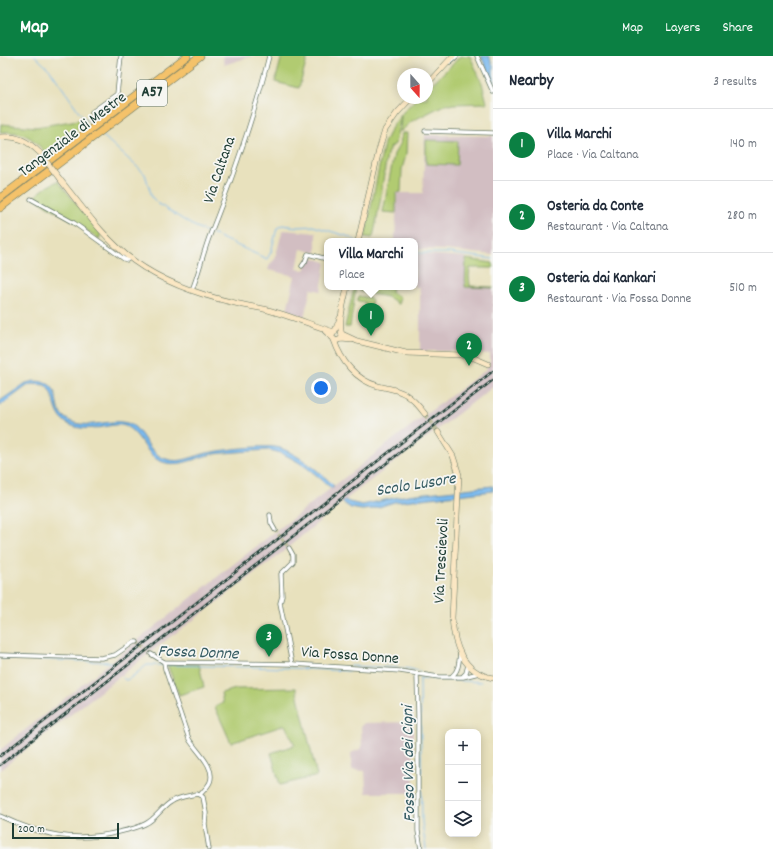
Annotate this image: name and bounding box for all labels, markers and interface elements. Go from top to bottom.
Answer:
text: Map [20,15,49,42]
text: Map [622,18,643,38]
text: Layers [665,18,700,38]
text: Share [722,18,753,38]
north arrow [397,68,433,104]
text: Nearby [509,70,553,94]
text: 3 results [713,73,757,92]
road number: A57 [137,80,167,106]
street label: Tangenziale di Mestre [14,87,132,183]
text: Villa Marchi [547,124,612,146]
street label: Via Caltana [198,133,242,207]
text: 1 [521,135,523,154]
text: 140 m [730,135,757,154]
text: Place · Via Caltana [547,146,638,165]
text: Osteria da Conte [547,196,644,218]
text: 2 [519,207,525,226]
text: 280 m [727,207,757,226]
text: Restaurant · Via Caltana [547,218,668,237]
popup [324,238,418,290]
text: Villa Marchi [339,244,403,266]
text: Place [339,266,365,285]
text: Osteria dai Kankari [547,268,655,290]
text: 3 [519,279,525,298]
text: 510 m [729,279,757,298]
text: Restaurant · Via Fossa Donne [547,290,691,309]
pin: 1 [358,303,384,336]
pin: 2 [456,333,482,366]
your location [311,378,331,398]
water label: Scolo Lusore [375,468,459,504]
street label: Via Trescievoli [428,518,456,604]
pin: 3 [256,624,282,657]
water label: Fossa Donne [157,641,240,667]
street label: Via Fossa Donne [300,641,400,671]
water label: Fosso Via dei Cigni [397,703,423,822]
map controls [445,729,481,837]
button: + [445,729,481,765]
button: − [445,765,481,801]
button: layers [445,801,481,837]
scale bar [12,821,119,840]
text: 200 m [18,822,45,838]

